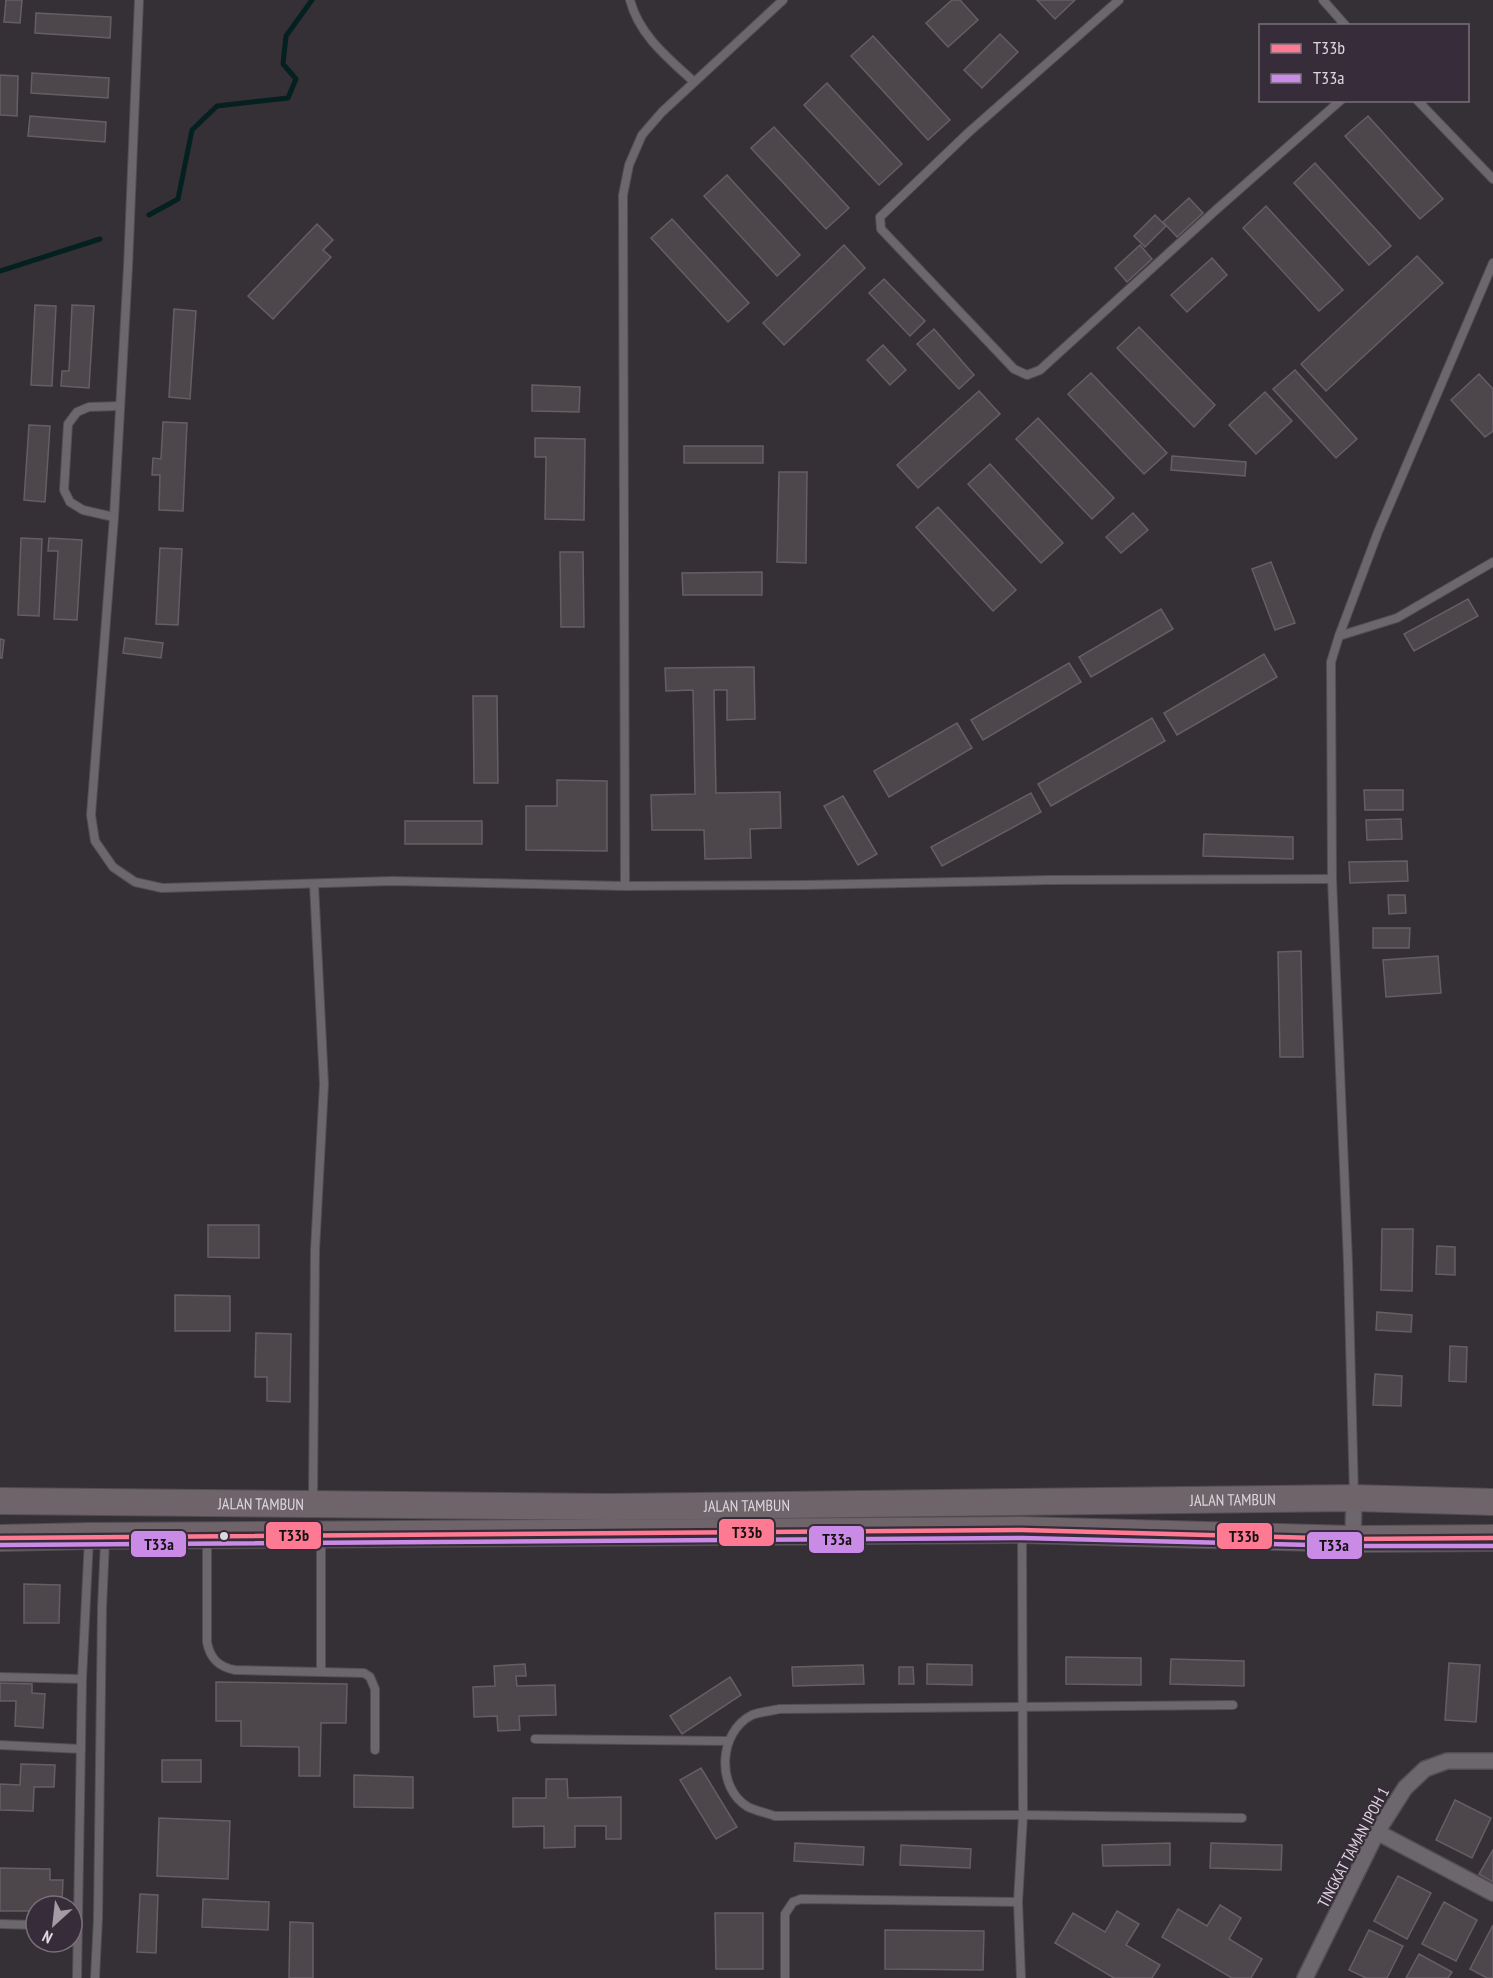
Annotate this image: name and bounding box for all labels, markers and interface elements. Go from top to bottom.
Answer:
legend [1259,24,1469,102]
text: T33b [1313,36,1345,59]
text: T33a [1313,66,1344,89]
street label: JALAN TAMBUN [1189,1489,1276,1510]
street label: JALAN TAMBUN [217,1493,304,1514]
street label: JALAN TAMBUN [703,1495,790,1516]
line badge: T33b [718,1518,775,1547]
line badge: T33b [265,1521,322,1550]
text: T33b [732,1522,762,1542]
line badge: T33b [1216,1522,1273,1550]
text: T33b [279,1525,309,1545]
line badge: T33a [808,1525,865,1554]
text: T33b [1229,1526,1259,1546]
text: T33a [822,1529,852,1549]
line badge: T33a [130,1530,187,1558]
unlabelled marker [218,1530,230,1542]
line badge: T33a [1306,1531,1363,1560]
text: T33a [144,1534,174,1554]
text: T33a [1319,1535,1349,1555]
street label: TINGKAT TAMAN IPOH 1 [1313,1783,1393,1911]
north arrow [24,1894,84,1954]
text: N [39,1926,56,1948]

